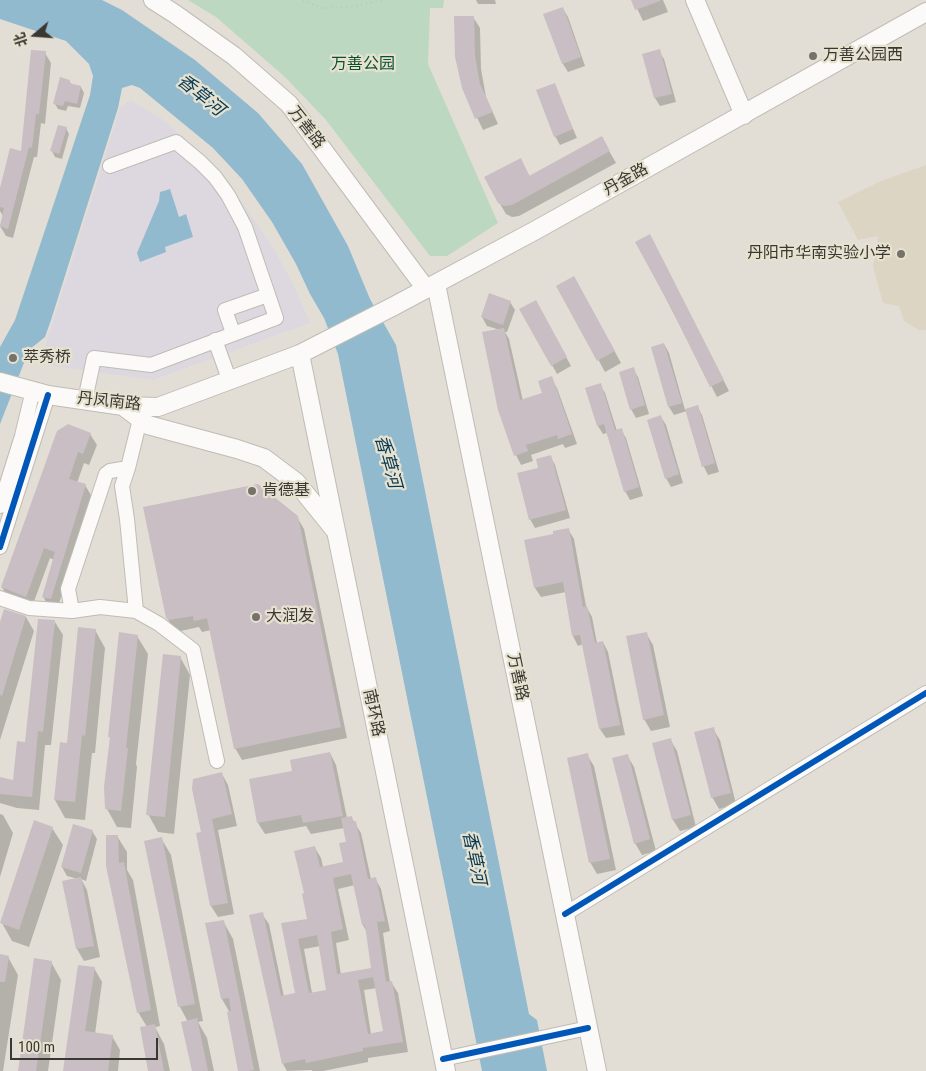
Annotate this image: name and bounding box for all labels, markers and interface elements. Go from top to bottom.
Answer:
north arrow [10,10,60,60]
text: 北 [11,31,31,49]
place label: 万善公园西 [823,46,903,66]
marker: 万善公园西 [807,50,819,62]
park label: 万善公园 [331,55,395,75]
water label: 香草河 [172,71,228,121]
street label: 万善路 [284,103,328,153]
street label: 丹金路 [600,160,652,200]
place label: 丹阳市华南实验小学 [747,244,891,264]
marker: 丹阳市华南实验小学 [895,248,907,260]
place label: 萃秀桥 [23,348,71,368]
marker: 萃秀桥 [7,352,19,364]
street label: 丹凤南路 [76,389,142,415]
water label: 香草河 [369,433,405,491]
place label: 肯德基 [262,481,310,501]
marker: 肯德基 [246,485,258,497]
place label: 大润发 [266,607,314,627]
marker: 大润发 [250,611,262,623]
street label: 万善路 [503,652,531,702]
street label: 南环路 [359,688,387,738]
water label: 香草河 [457,829,489,887]
scale bar [12,1028,160,1060]
text: 100 m [18,1038,55,1056]

